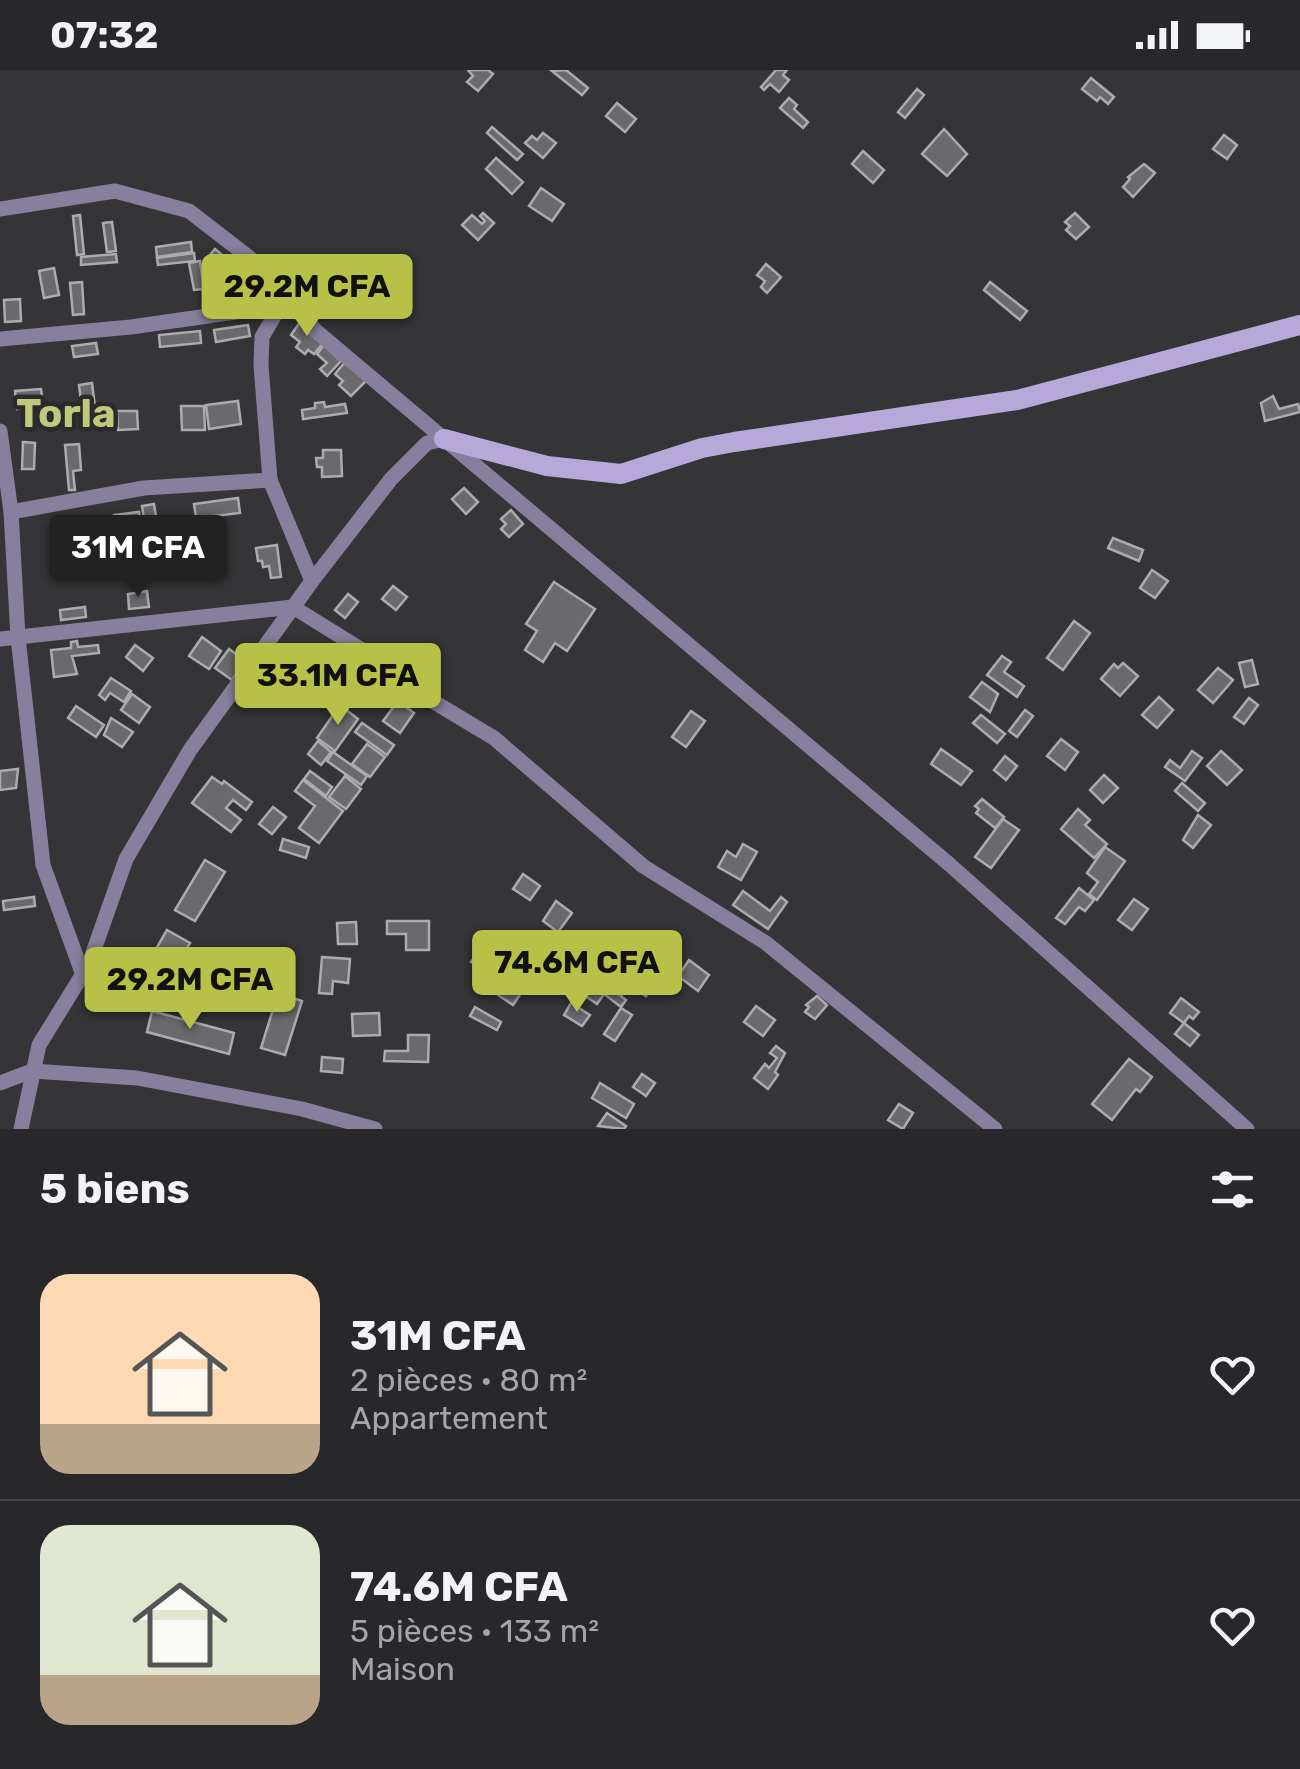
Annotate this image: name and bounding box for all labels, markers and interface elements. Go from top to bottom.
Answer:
text: 07:32 [50,12,158,58]
pin: 29.2M CFA [193,254,421,339]
text: 29.2M CFA [224,267,390,305]
district label: Torla [16,390,116,437]
pin: 31M CFA [46,515,230,600]
text: 31M CFA [71,528,205,566]
pin: 33.1M CFA [224,643,452,728]
text: 33.1M CFA [257,656,419,694]
pin: 74.6M CFA [463,930,691,1015]
text: 74.6M CFA [494,943,660,981]
pin: 29.2M CFA [76,947,304,1032]
text: 29.2M CFA [107,960,273,998]
icon: filters [1205,1162,1260,1217]
text: 5 biens [40,1164,190,1214]
text: 31M CFA [350,1311,526,1361]
icon: home [120,1314,240,1434]
icon: heart [1205,1347,1260,1402]
text: 2 pièces · 80 m² [350,1361,587,1399]
text: Appartement [350,1399,548,1437]
text: 74.6M CFA [350,1562,568,1612]
icon: home [120,1565,240,1685]
icon: heart [1205,1598,1260,1653]
text: 5 pièces · 133 m² [350,1612,599,1650]
text: Maison [350,1650,455,1688]

